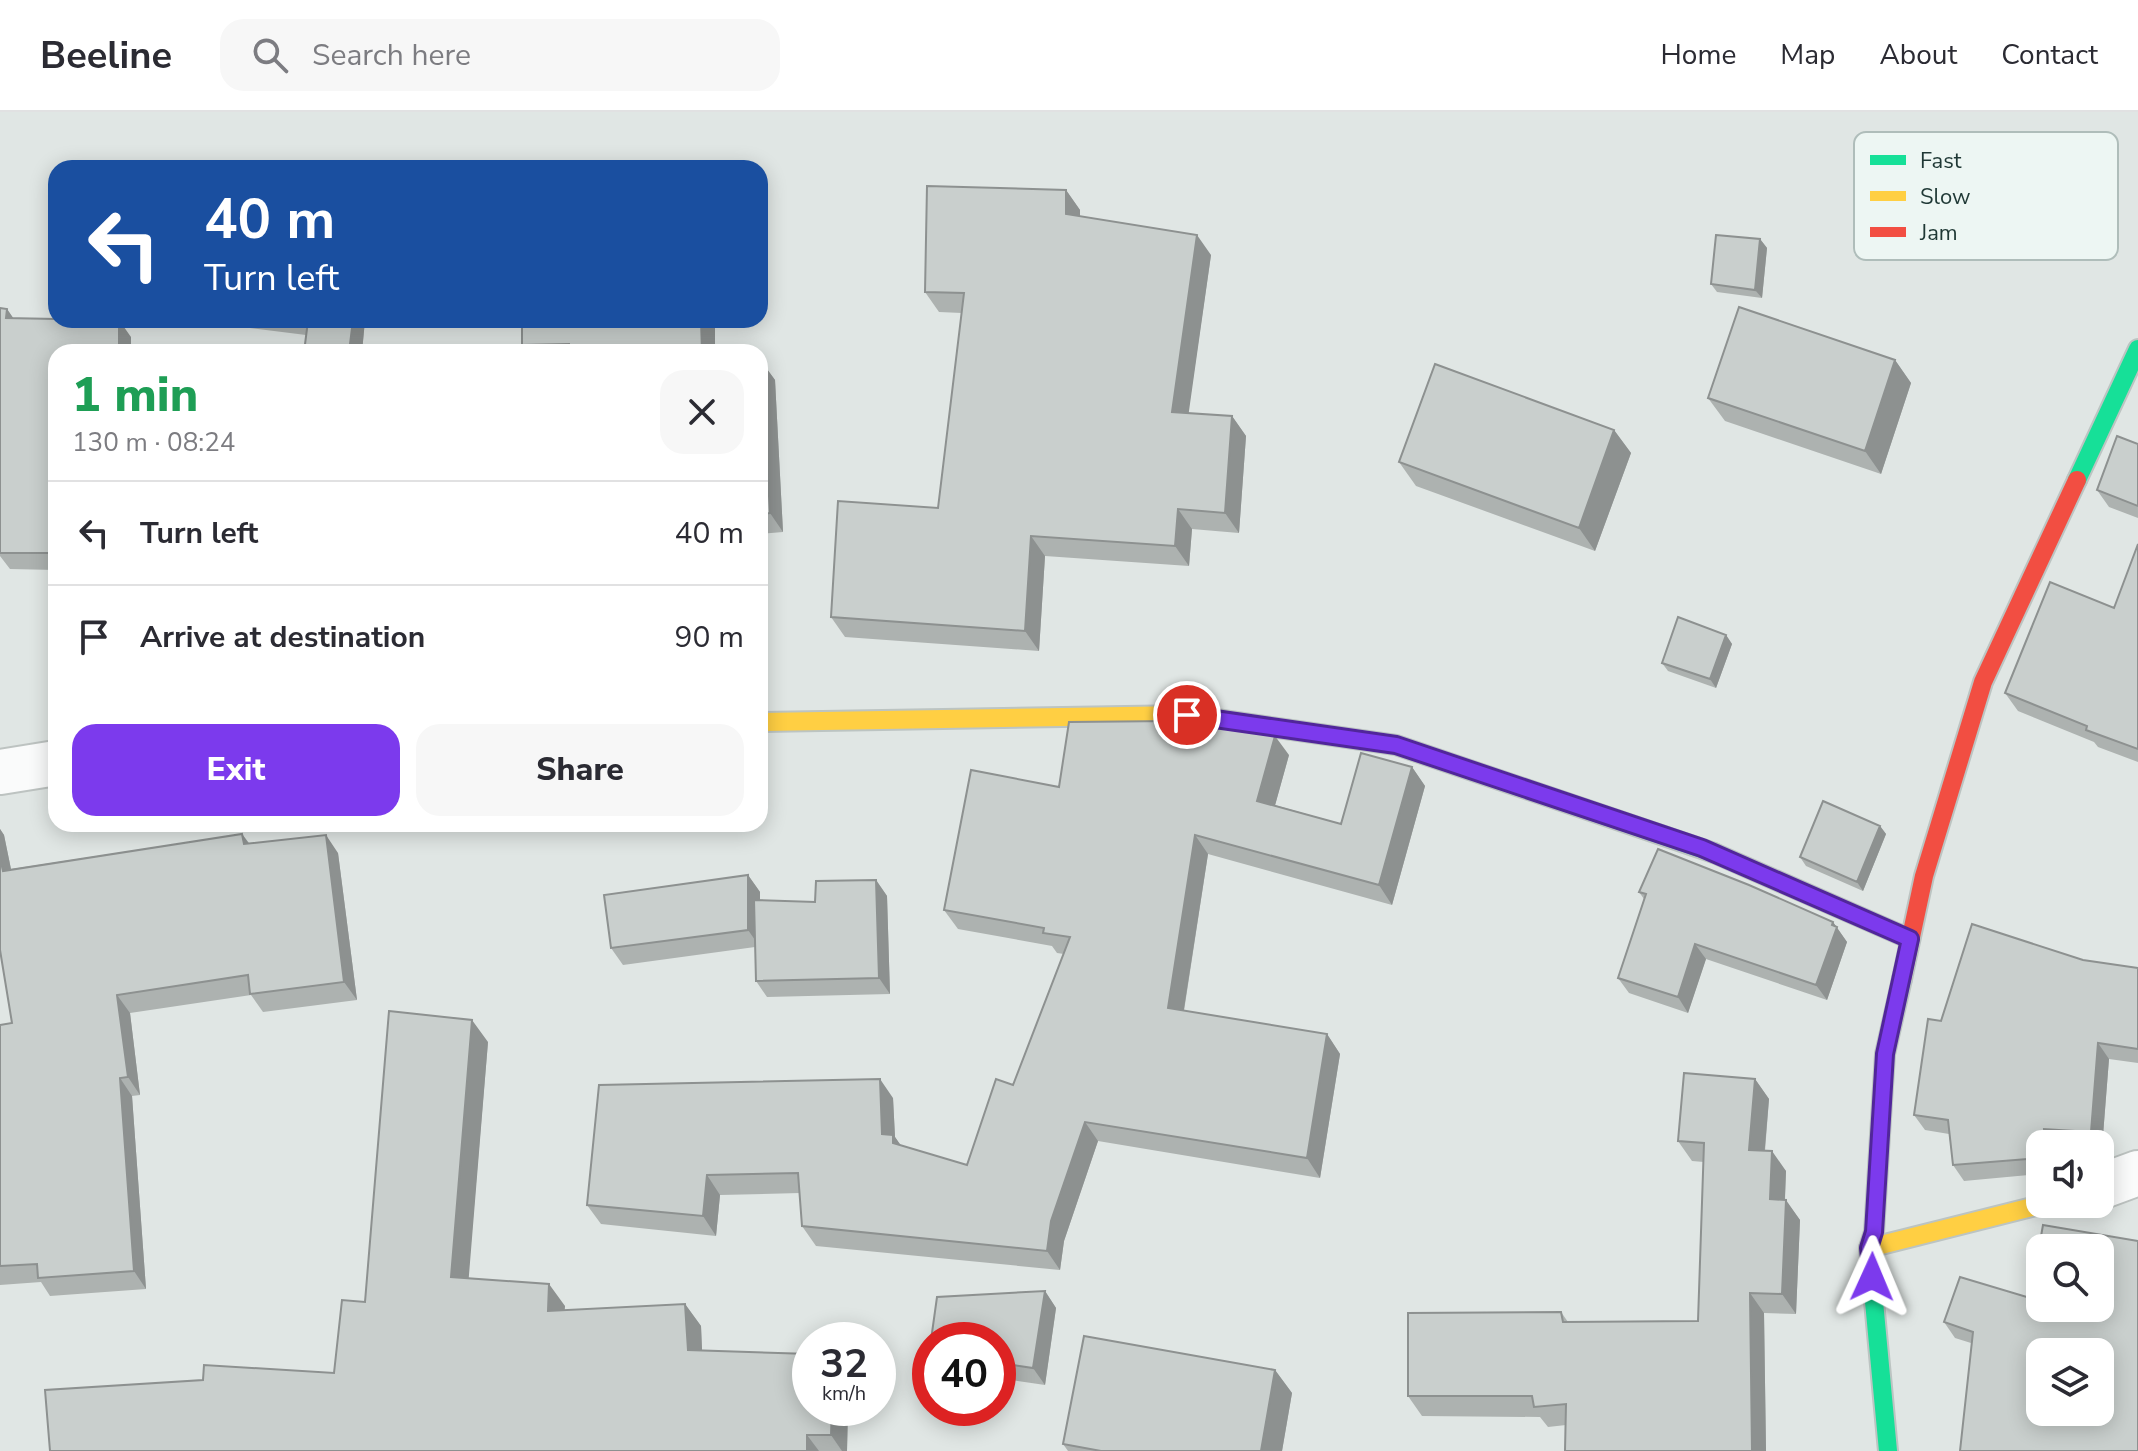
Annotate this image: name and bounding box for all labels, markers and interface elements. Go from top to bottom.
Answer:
search box [220,19,780,91]
text: Beeline [40,30,172,81]
icon: search [248,33,292,77]
text: Search here [312,35,471,76]
text: Home [1661,36,1736,74]
text: Map [1780,36,1835,74]
text: About [1879,36,1957,74]
text: Contact [2001,36,2098,74]
legend [1854,132,2118,260]
text: Fast [1920,146,1962,176]
text: 40 m [204,181,335,258]
text: Slow [1920,182,1971,212]
icon: left [72,192,176,296]
text: Jam [1919,218,1958,248]
text: Turn left [204,254,339,303]
text: 1 min [72,362,198,428]
button: close [660,370,744,454]
text: 130 m · 08:24 [72,425,235,460]
icon: left [72,511,116,555]
text: Turn left [140,513,258,554]
text: 40 m [675,513,744,554]
icon: arrive [72,615,116,659]
text: Arrive at destination [140,617,425,658]
text: 90 m [675,617,744,658]
pin [1153,681,1221,749]
icon: arrive [1165,693,1209,737]
button: Exit [72,724,400,816]
button: Share [416,724,744,816]
map controls [2026,1130,2114,1426]
button: sound [2026,1130,2114,1218]
button: search [2026,1234,2114,1322]
position arrow [1830,1235,1914,1319]
speed limit sign: 40 [912,1322,1016,1426]
text: 32 [820,1337,868,1391]
button: layers [2026,1338,2114,1426]
text: km/h [822,1380,866,1407]

